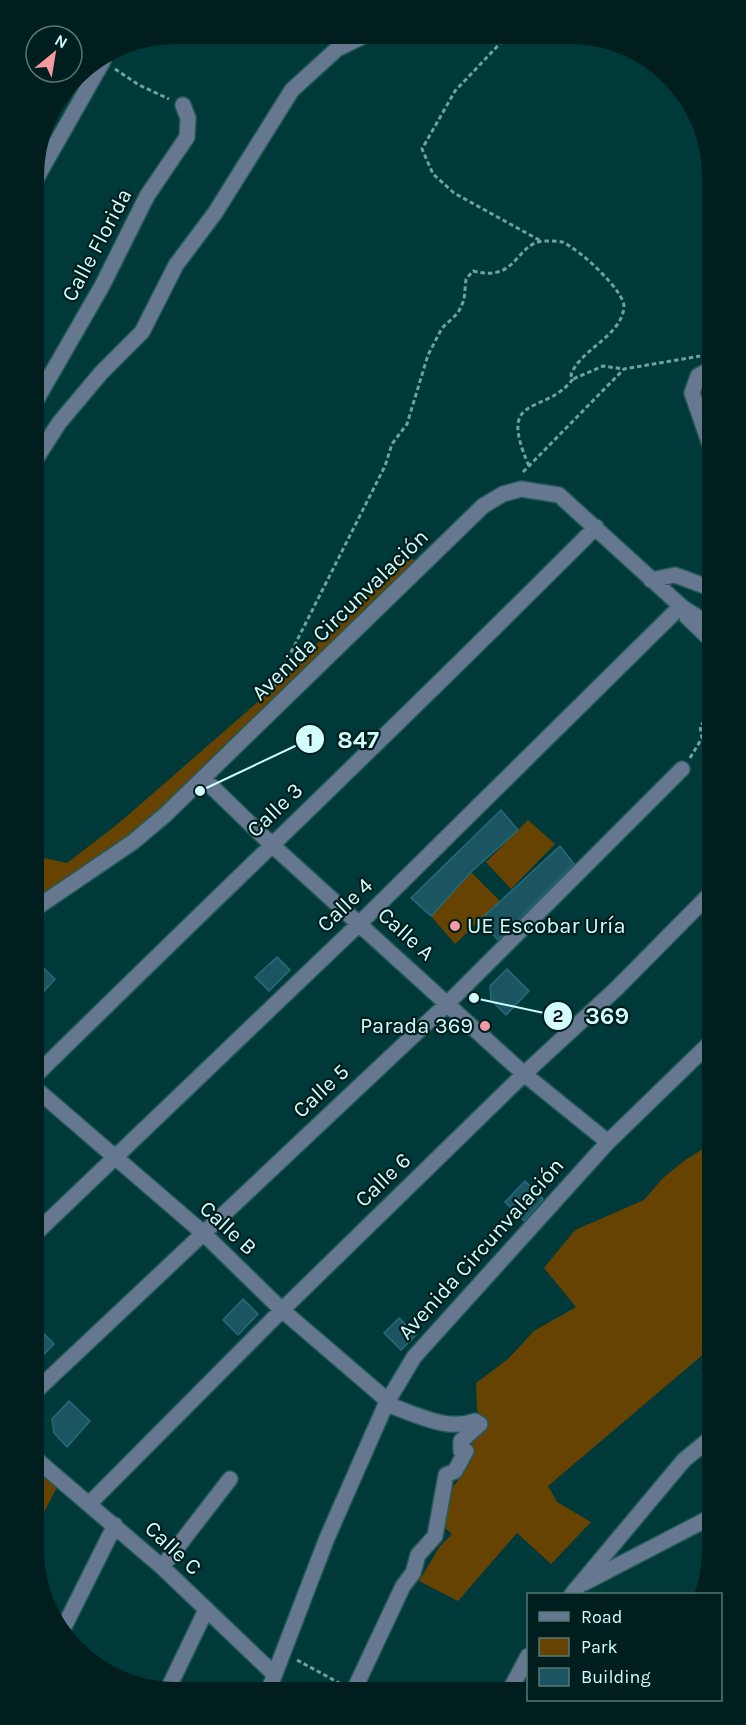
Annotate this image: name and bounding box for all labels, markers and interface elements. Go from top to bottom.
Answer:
north arrow [24,24,84,84]
text: N [52,30,71,53]
street label: Calle Florida [56,184,138,306]
street label: Avenida Circunvalación [246,524,434,706]
callout: 847 [295,718,391,760]
text: 847 [337,726,379,754]
text: 1 [307,729,313,751]
street label: Calle 3 [242,777,308,843]
street label: Calle 4 [312,872,378,938]
street label: Calle A [372,902,440,966]
place label: UE Escobar Uría [467,913,626,939]
marker: UE Escobar Uría [448,919,462,933]
callout: 369 [543,995,641,1037]
text: 369 [585,1002,629,1030]
text: 2 [553,1005,563,1027]
place label: Parada 369 [360,1013,473,1039]
marker: Parada 369 [478,1019,492,1033]
street label: Calle 5 [288,1059,354,1123]
street label: Calle 6 [350,1147,416,1213]
street label: Avenida Circunvalación [393,1153,569,1345]
street label: Calle B [194,1195,262,1261]
street label: Calle C [139,1515,207,1581]
legend [527,1593,722,1701]
text: Road [581,1606,622,1628]
text: Park [581,1636,618,1658]
text: Building [581,1666,651,1688]

